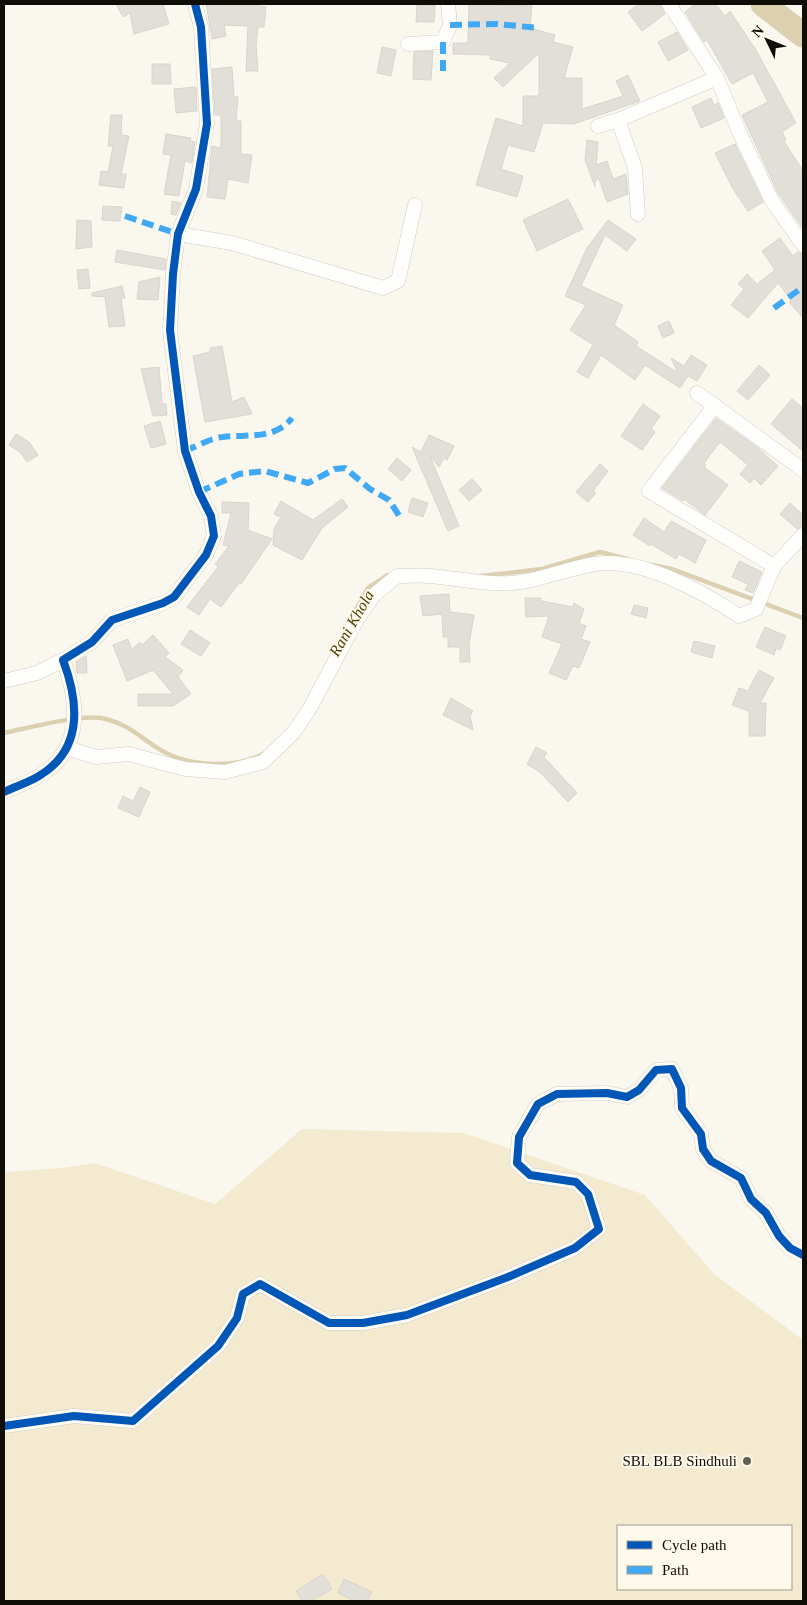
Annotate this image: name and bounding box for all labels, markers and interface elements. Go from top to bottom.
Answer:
north arrow [742,15,792,65]
text: N [749,23,767,40]
water label: Rani Khola [325,587,377,660]
place label: SBL BLB Sindhuli [623,1453,737,1469]
marker: SBL BLB Sindhuli [741,1455,753,1467]
legend [617,1525,792,1590]
text: Cycle path [662,1537,727,1553]
text: Path [662,1562,689,1578]

